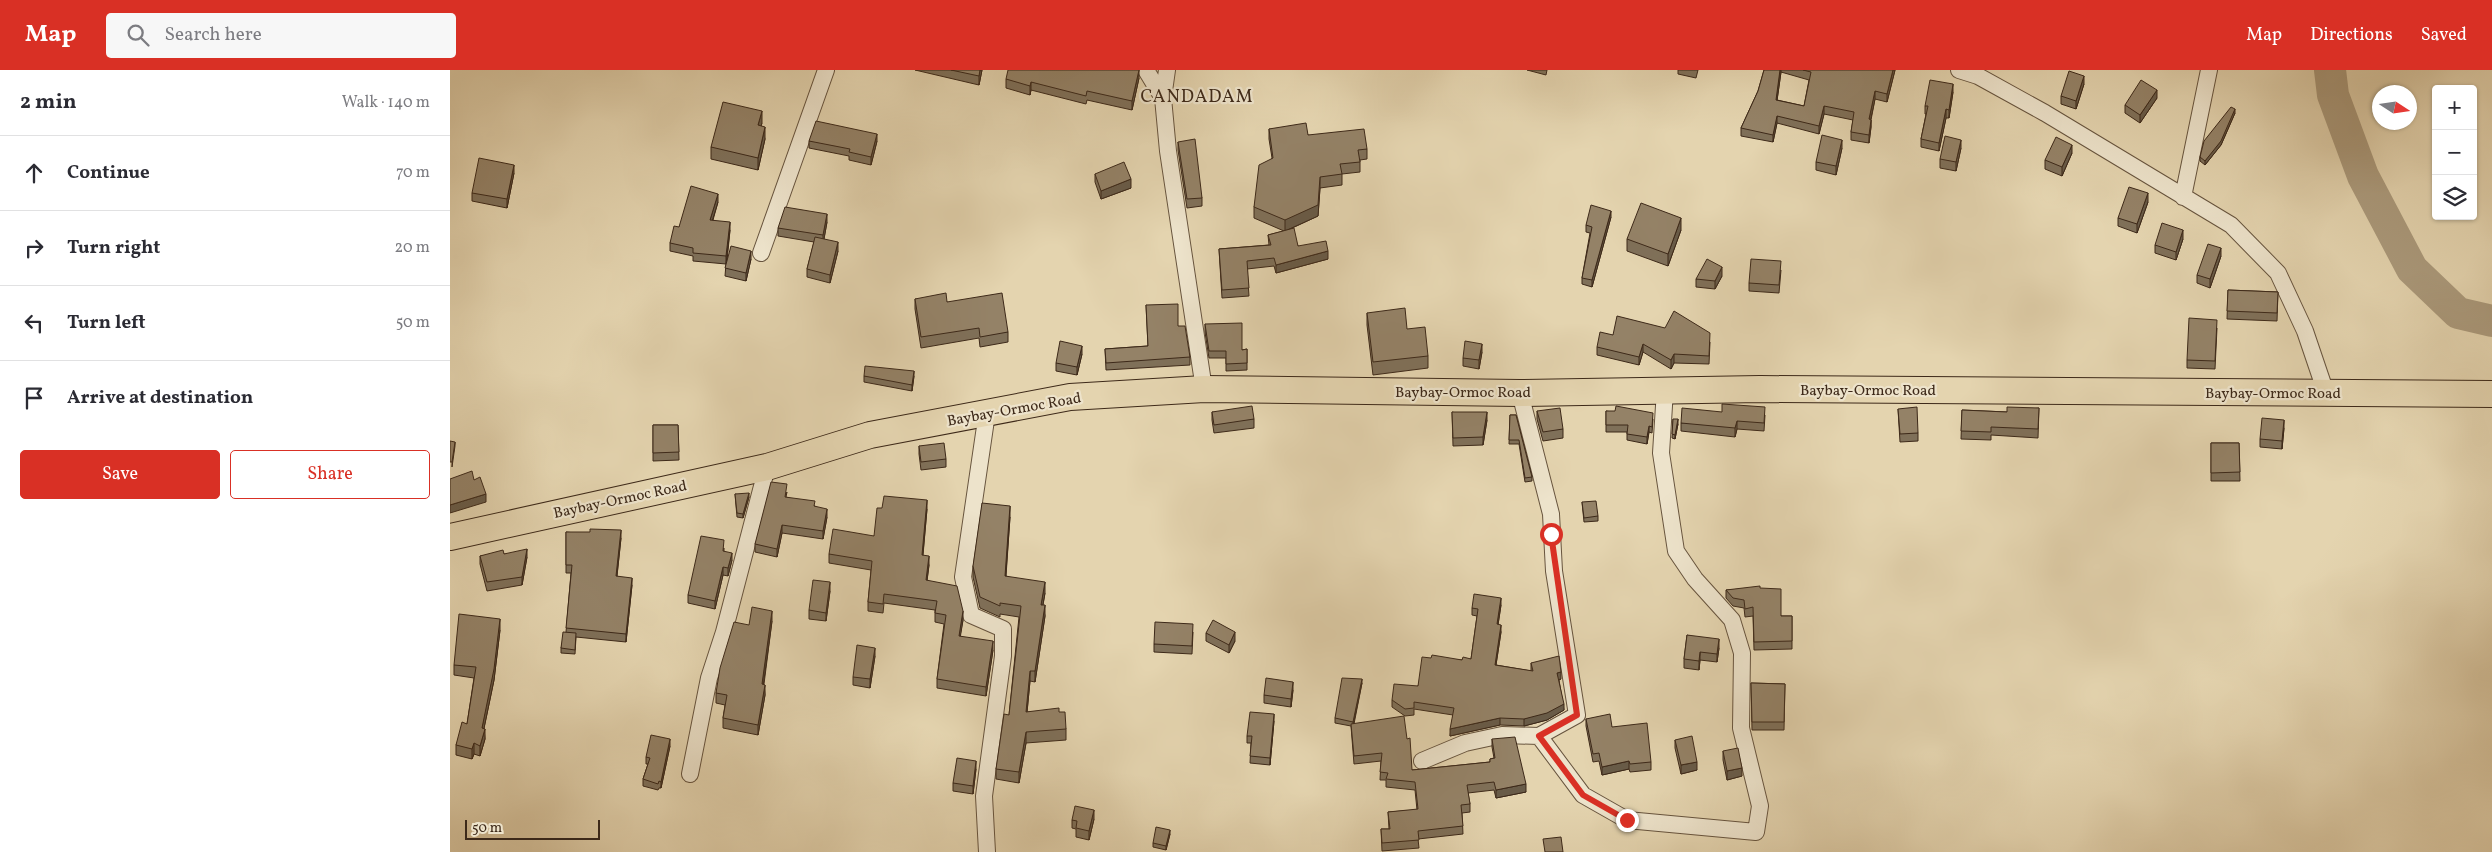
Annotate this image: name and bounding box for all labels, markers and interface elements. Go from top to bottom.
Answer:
search box [106,13,456,58]
text: Map [25,18,76,52]
icon: search [124,21,152,49]
text: Search here [164,22,262,48]
text: Map [2246,23,2282,48]
text: Directions [2310,23,2393,48]
text: Saved [2421,23,2467,48]
district label: CANDADAM [1140,85,1254,110]
north arrow [2372,85,2417,130]
map controls [2432,85,2477,220]
button: + [2432,85,2477,130]
text: 2 min [20,88,77,117]
text: Walk · 140 m [342,92,430,114]
button: − [2432,130,2477,175]
icon: ahead [20,159,48,187]
text: Continue [67,160,150,186]
text: 70 m [396,162,430,184]
button: layers [2432,175,2477,220]
icon: right [20,234,48,262]
text: Turn right [67,235,160,261]
text: 20 m [395,237,430,259]
icon: left [20,309,48,337]
text: Turn left [67,310,146,336]
text: 50 m [396,312,430,334]
street label: Baybay-Ormoc Road [1800,381,1936,402]
street label: Baybay-Ormoc Road [1395,383,1531,404]
icon: arrive [20,384,48,412]
street label: Baybay-Ormoc Road [2205,384,2341,405]
text: Arrive at destination [67,385,253,411]
street label: Baybay-Ormoc Road [945,388,1083,433]
button: Save [20,450,220,499]
button: Share [230,450,430,499]
street label: Baybay-Ormoc Road [552,476,689,525]
route start [1540,523,1563,546]
route end [1616,809,1639,832]
scale bar [465,817,600,840]
text: 50 m [472,819,502,838]

